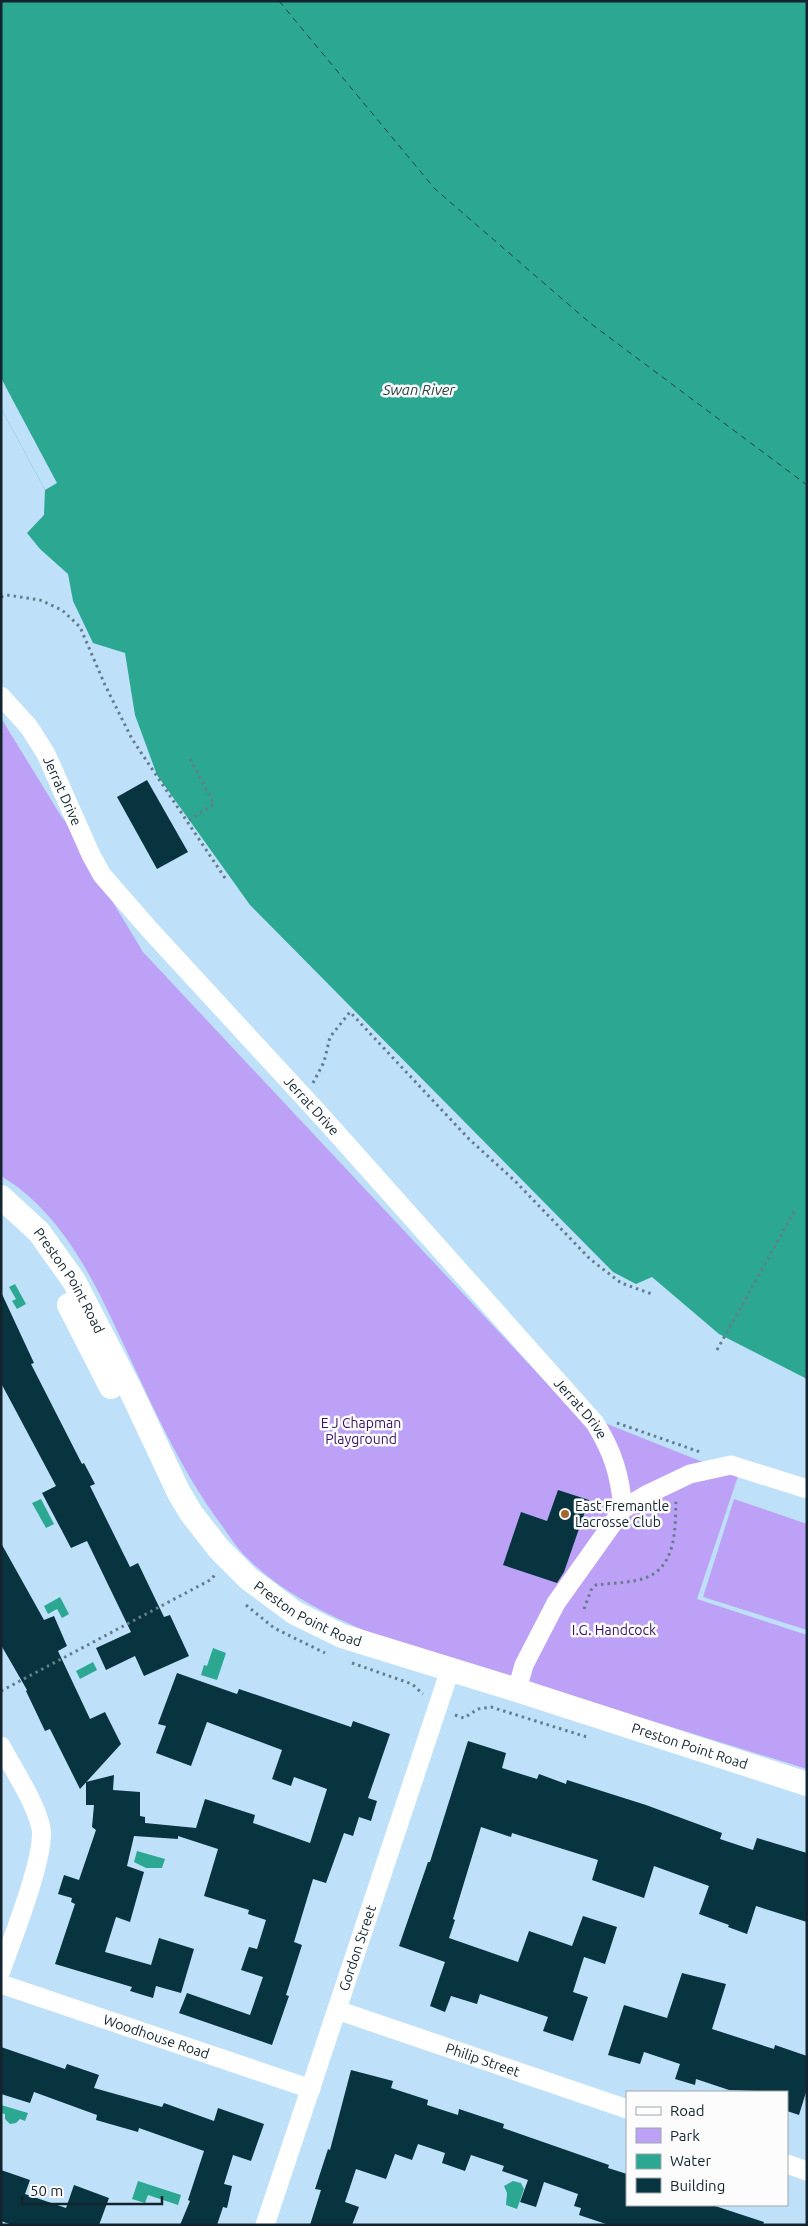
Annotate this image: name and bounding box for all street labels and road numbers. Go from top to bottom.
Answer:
street label: Jerrat Drive [40,754,85,828]
street label: Jerrat Drive [281,1073,343,1139]
street label: Preston Point Road [31,1225,108,1336]
street label: Jerrat Drive [551,1375,610,1442]
street label: Preston Point Road [251,1578,364,1650]
street label: Preston Point Road [629,1720,750,1772]
street label: Gordon Street [336,1903,379,1993]
street label: Woodhouse Road [101,2011,211,2062]
street label: Philip Street [444,2040,522,2080]

